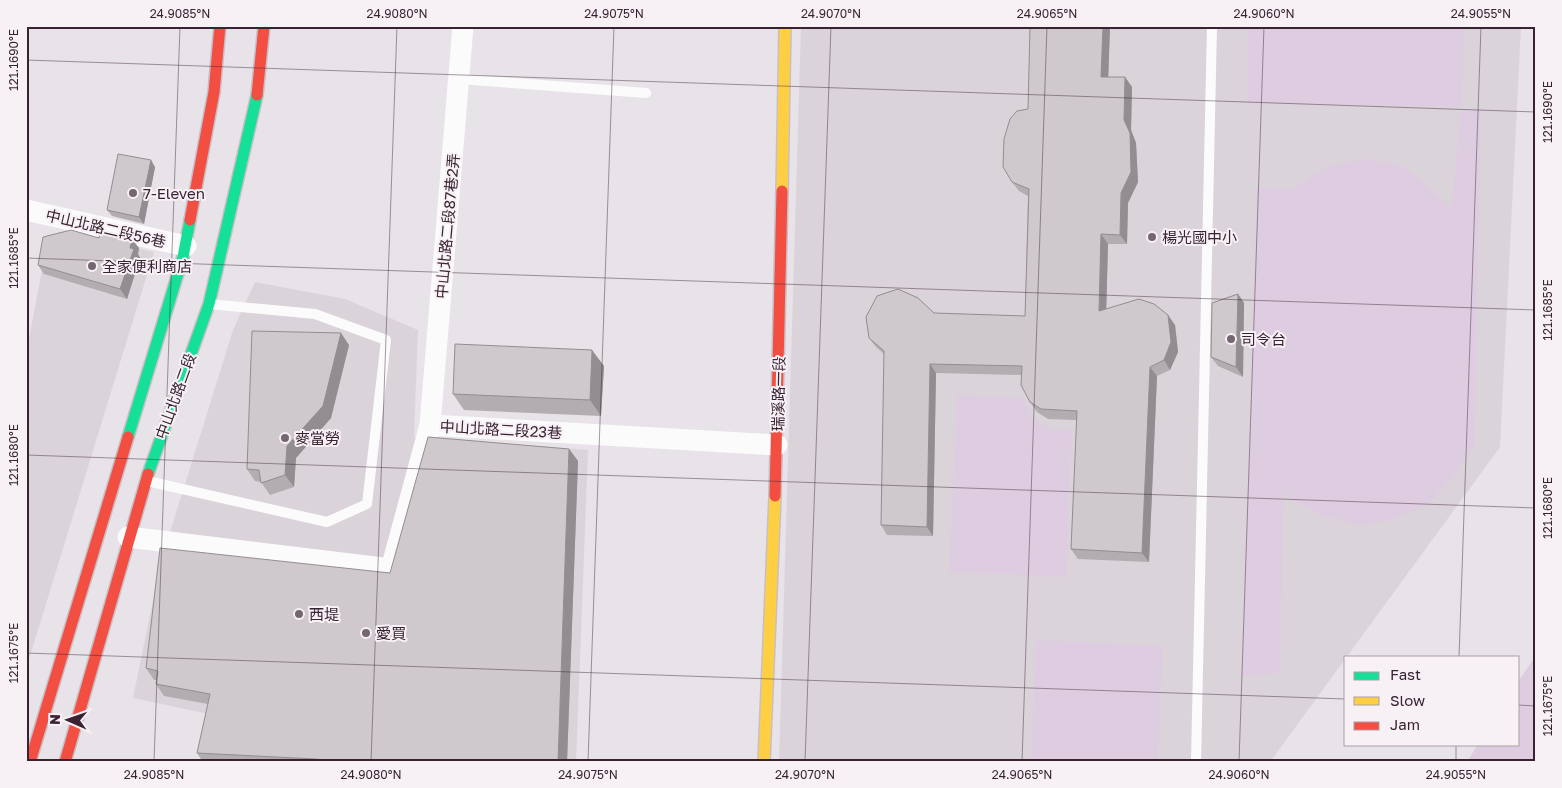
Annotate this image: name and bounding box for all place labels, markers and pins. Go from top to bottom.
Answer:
place label: 7-Eleven [143,184,205,202]
marker: 7-Eleven [127,187,139,199]
place label: 楊光國中小 [1162,228,1237,246]
marker: 楊光國中小 [1146,231,1158,243]
place label: 全家便利商店 [102,257,192,275]
marker: 全家便利商店 [86,260,98,272]
place label: 司令台 [1241,330,1286,348]
marker: 司令台 [1225,333,1237,345]
place label: 麥當勞 [295,429,340,447]
marker: 麥當勞 [279,432,291,444]
place label: 西堤 [309,605,339,623]
marker: 西堤 [293,608,305,620]
place label: 愛買 [376,624,406,642]
marker: 愛買 [360,627,372,639]

